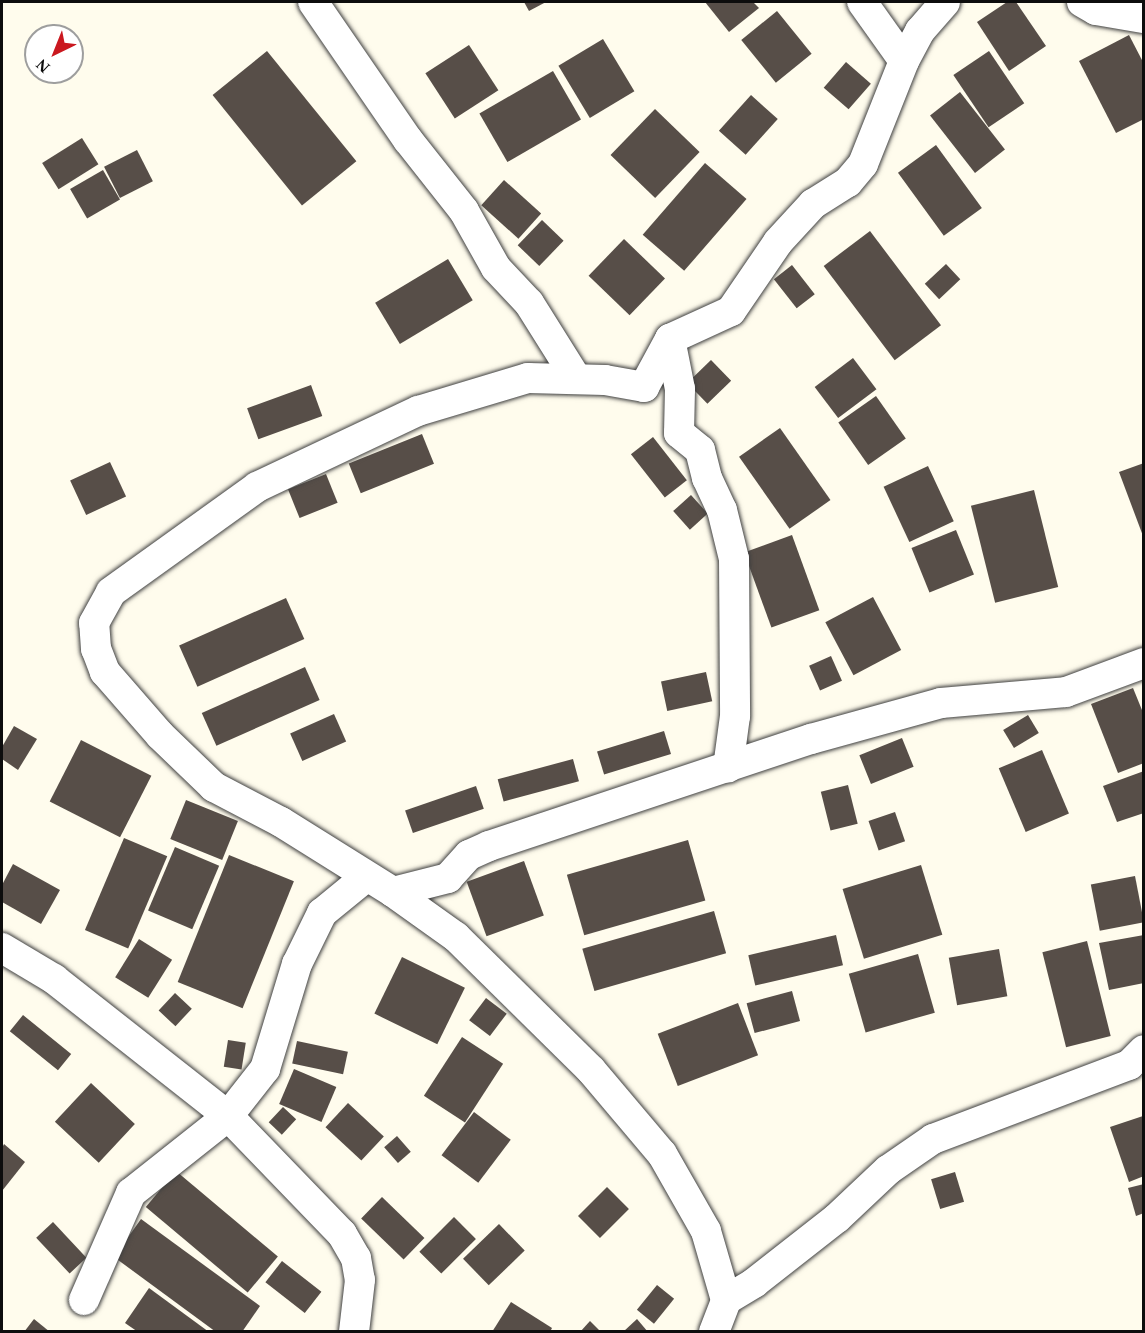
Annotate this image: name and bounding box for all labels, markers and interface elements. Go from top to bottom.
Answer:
north arrow [24,24,84,84]
text: N [33,56,53,76]

